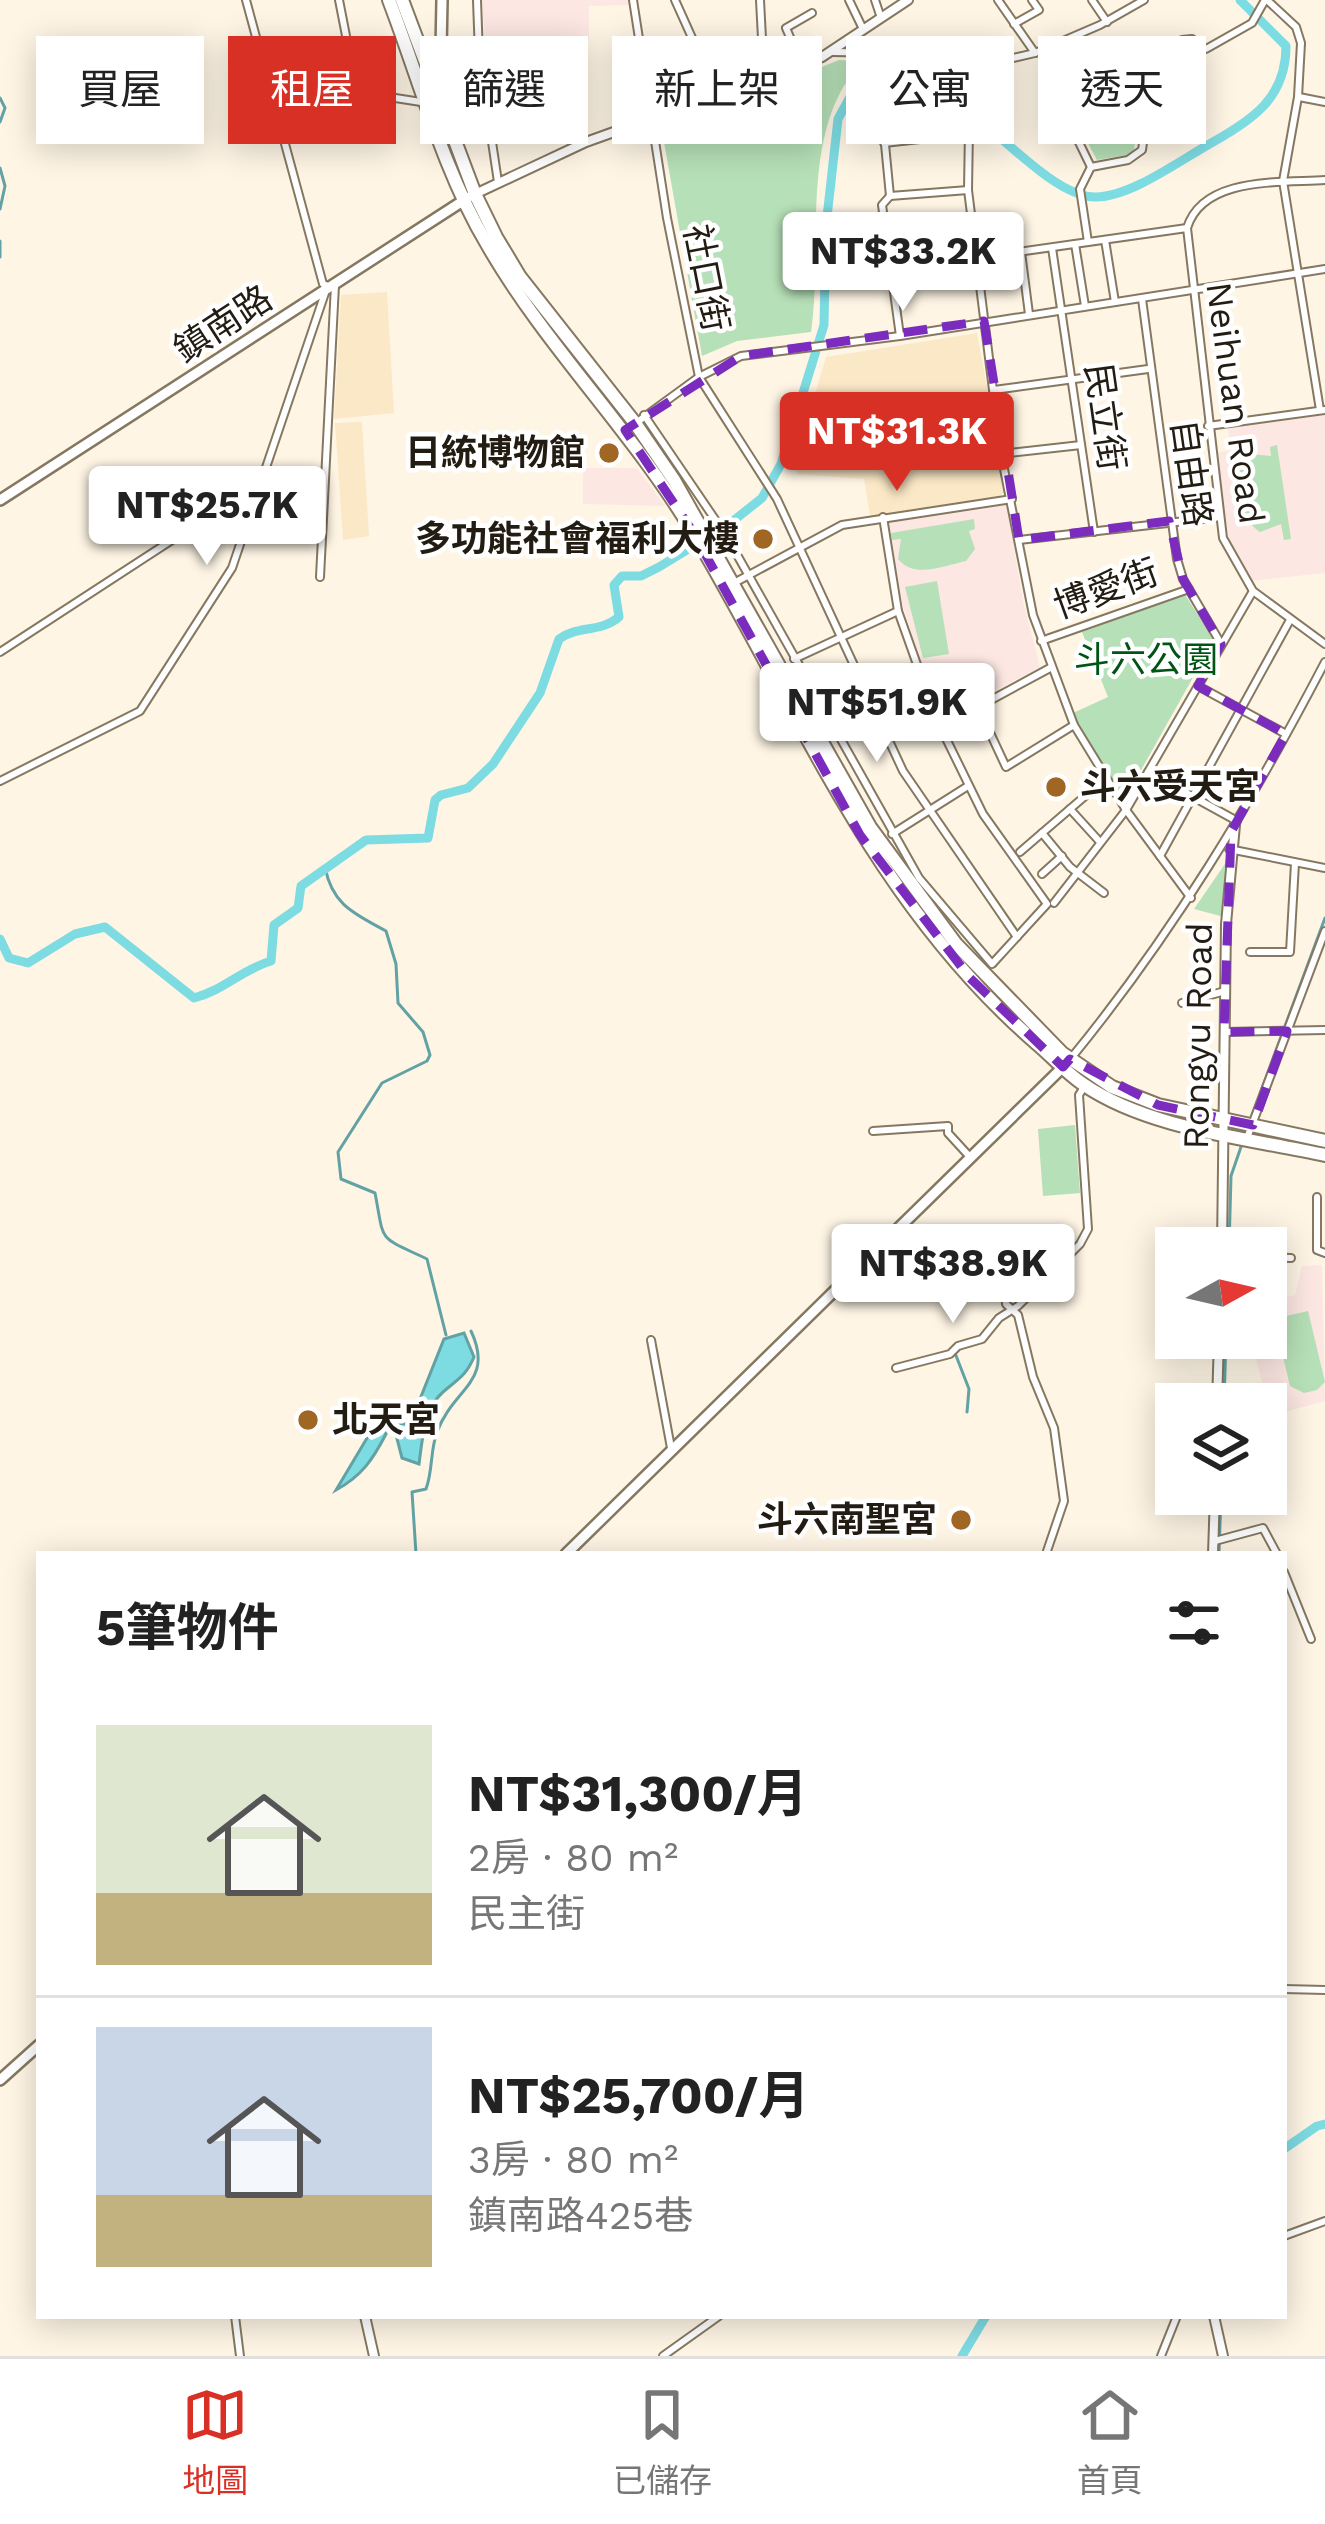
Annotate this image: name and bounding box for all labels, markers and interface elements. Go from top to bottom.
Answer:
chip: 買屋 [36,36,204,144]
chip: 租屋 [228,36,396,144]
chip: 篩選 [420,36,588,144]
chip: 新上架 [612,36,822,144]
chip: 公寓 [846,36,1014,144]
chip: 透天 [1038,36,1206,144]
pin: NT$33.2K [779,212,1027,314]
street label: 社口街 [675,221,737,335]
text: NT$33.2K [810,228,996,273]
street label: 鎮南路 [166,277,280,371]
street label: Neihuan Road [1197,279,1273,527]
street label: 民立街 [1077,361,1133,473]
pin: NT$31.3K [773,392,1021,494]
text: NT$31.3K [807,408,987,453]
street label: 自由路 [1163,417,1219,529]
place label: 日統博物館 [405,432,585,474]
marker: 日統博物館 [596,440,622,466]
pin: NT$25.7K [83,466,331,568]
text: NT$25.7K [116,482,298,527]
place label: 多功能社會福利大樓 [415,518,739,560]
marker: 多功能社會福利大樓 [750,526,776,552]
street label: 博愛街 [1048,551,1164,627]
park label: 斗六公園 [1074,639,1218,681]
pin: NT$51.9K [753,663,1001,765]
text: NT$51.9K [787,679,967,724]
place label: 斗六受天宮 [1080,766,1260,808]
marker: 斗六受天宮 [1043,774,1069,800]
street label: Rongyu Road [1175,922,1221,1150]
pin: NT$38.9K [829,1224,1077,1326]
north arrow [1155,1227,1287,1359]
map controls [1155,1227,1287,1515]
text: NT$38.9K [859,1240,1047,1285]
button: layers [1155,1383,1287,1515]
place label: 北天宮 [332,1399,440,1441]
marker: 北天宮 [295,1407,321,1433]
place label: 斗六南聖宮 [757,1499,937,1541]
marker: 斗六南聖宮 [948,1507,974,1533]
icon: filters [1161,1590,1227,1656]
text: 5筆物件 [96,1598,279,1657]
text: NT$31,300/月 [468,1764,808,1823]
icon: home [192,1773,336,1917]
text: 2房 · 80 m² [468,1835,678,1880]
text: 民主街 [468,1891,585,1936]
text: NT$25,700/月 [468,2066,809,2125]
icon: home [192,2075,336,2219]
text: 3房 · 80 m² [468,2137,678,2182]
text: 鎮南路425巷 [468,2193,693,2238]
tab: 地圖 [182,2382,248,2502]
tab: 已儲存 [613,2382,712,2502]
tab: 首頁 [1077,2382,1143,2502]

